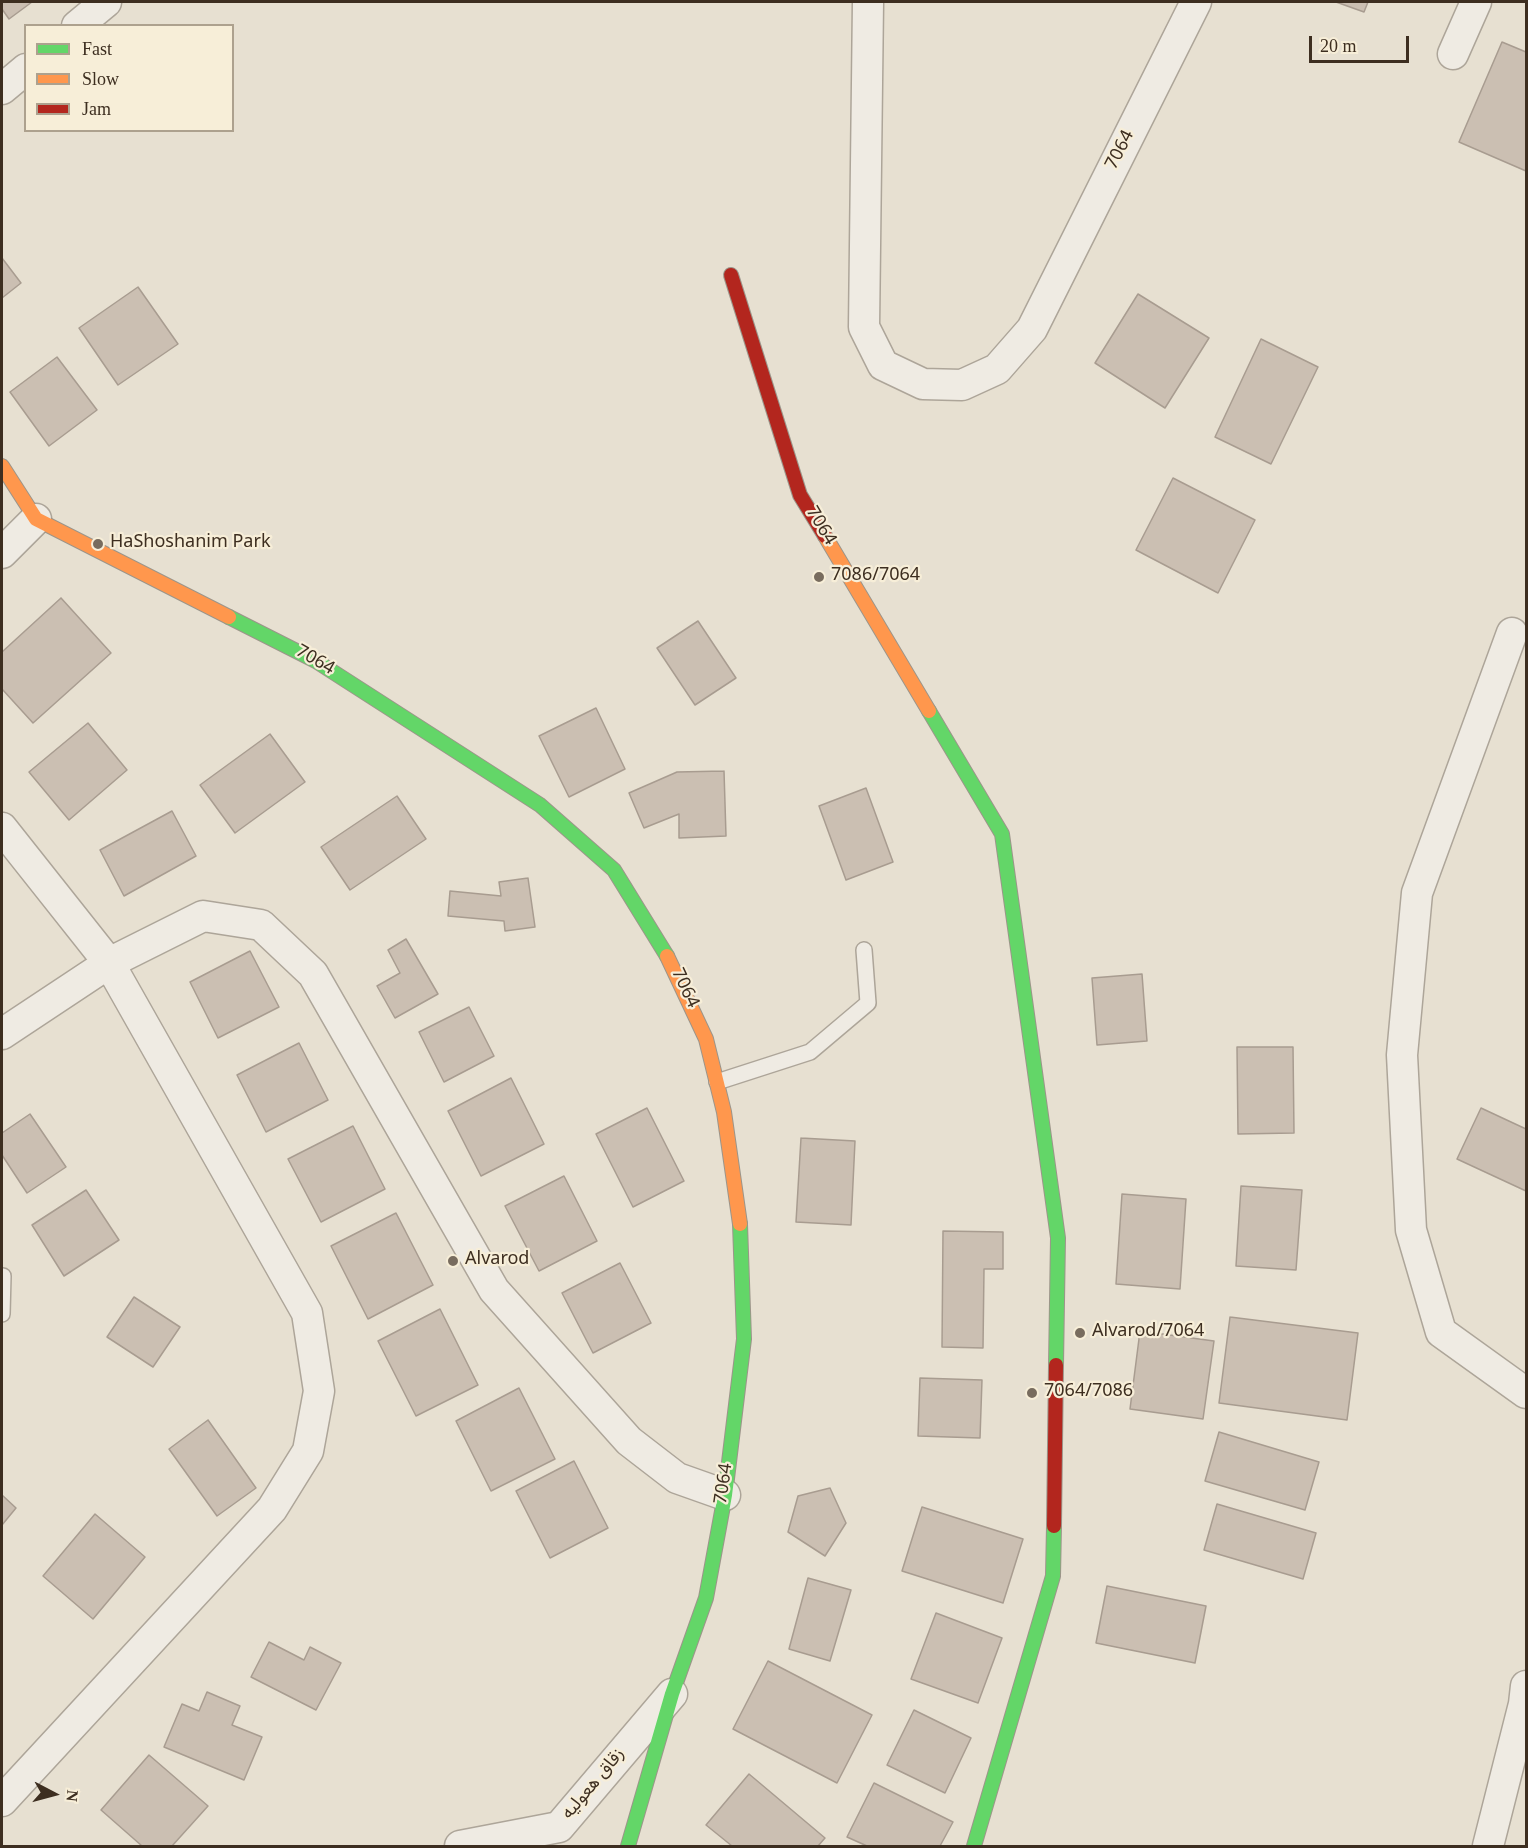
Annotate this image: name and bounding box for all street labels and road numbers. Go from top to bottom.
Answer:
street label: 7064 [1103,128,1141,174]
street label: 7064 [799,504,839,550]
street label: 7064 [291,642,337,682]
street label: 7064 [665,966,701,1012]
street label: 7064 [712,1462,740,1506]
street label: زقاق هعوليه [559,1745,631,1825]

